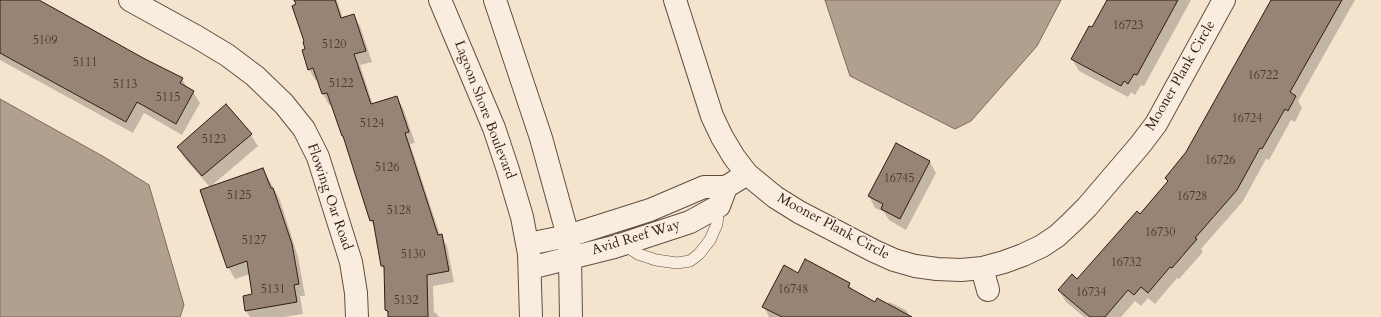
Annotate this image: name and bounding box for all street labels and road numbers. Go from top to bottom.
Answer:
street label: Mooner Plank Circle [1143,18,1219,134]
street label: Lagoon Shore Boulevard [450,38,518,182]
street label: Flowing Oar Road [303,141,355,253]
street label: Mooner Plank Circle [774,190,892,264]
street label: Avid Reef Way [590,217,682,259]

